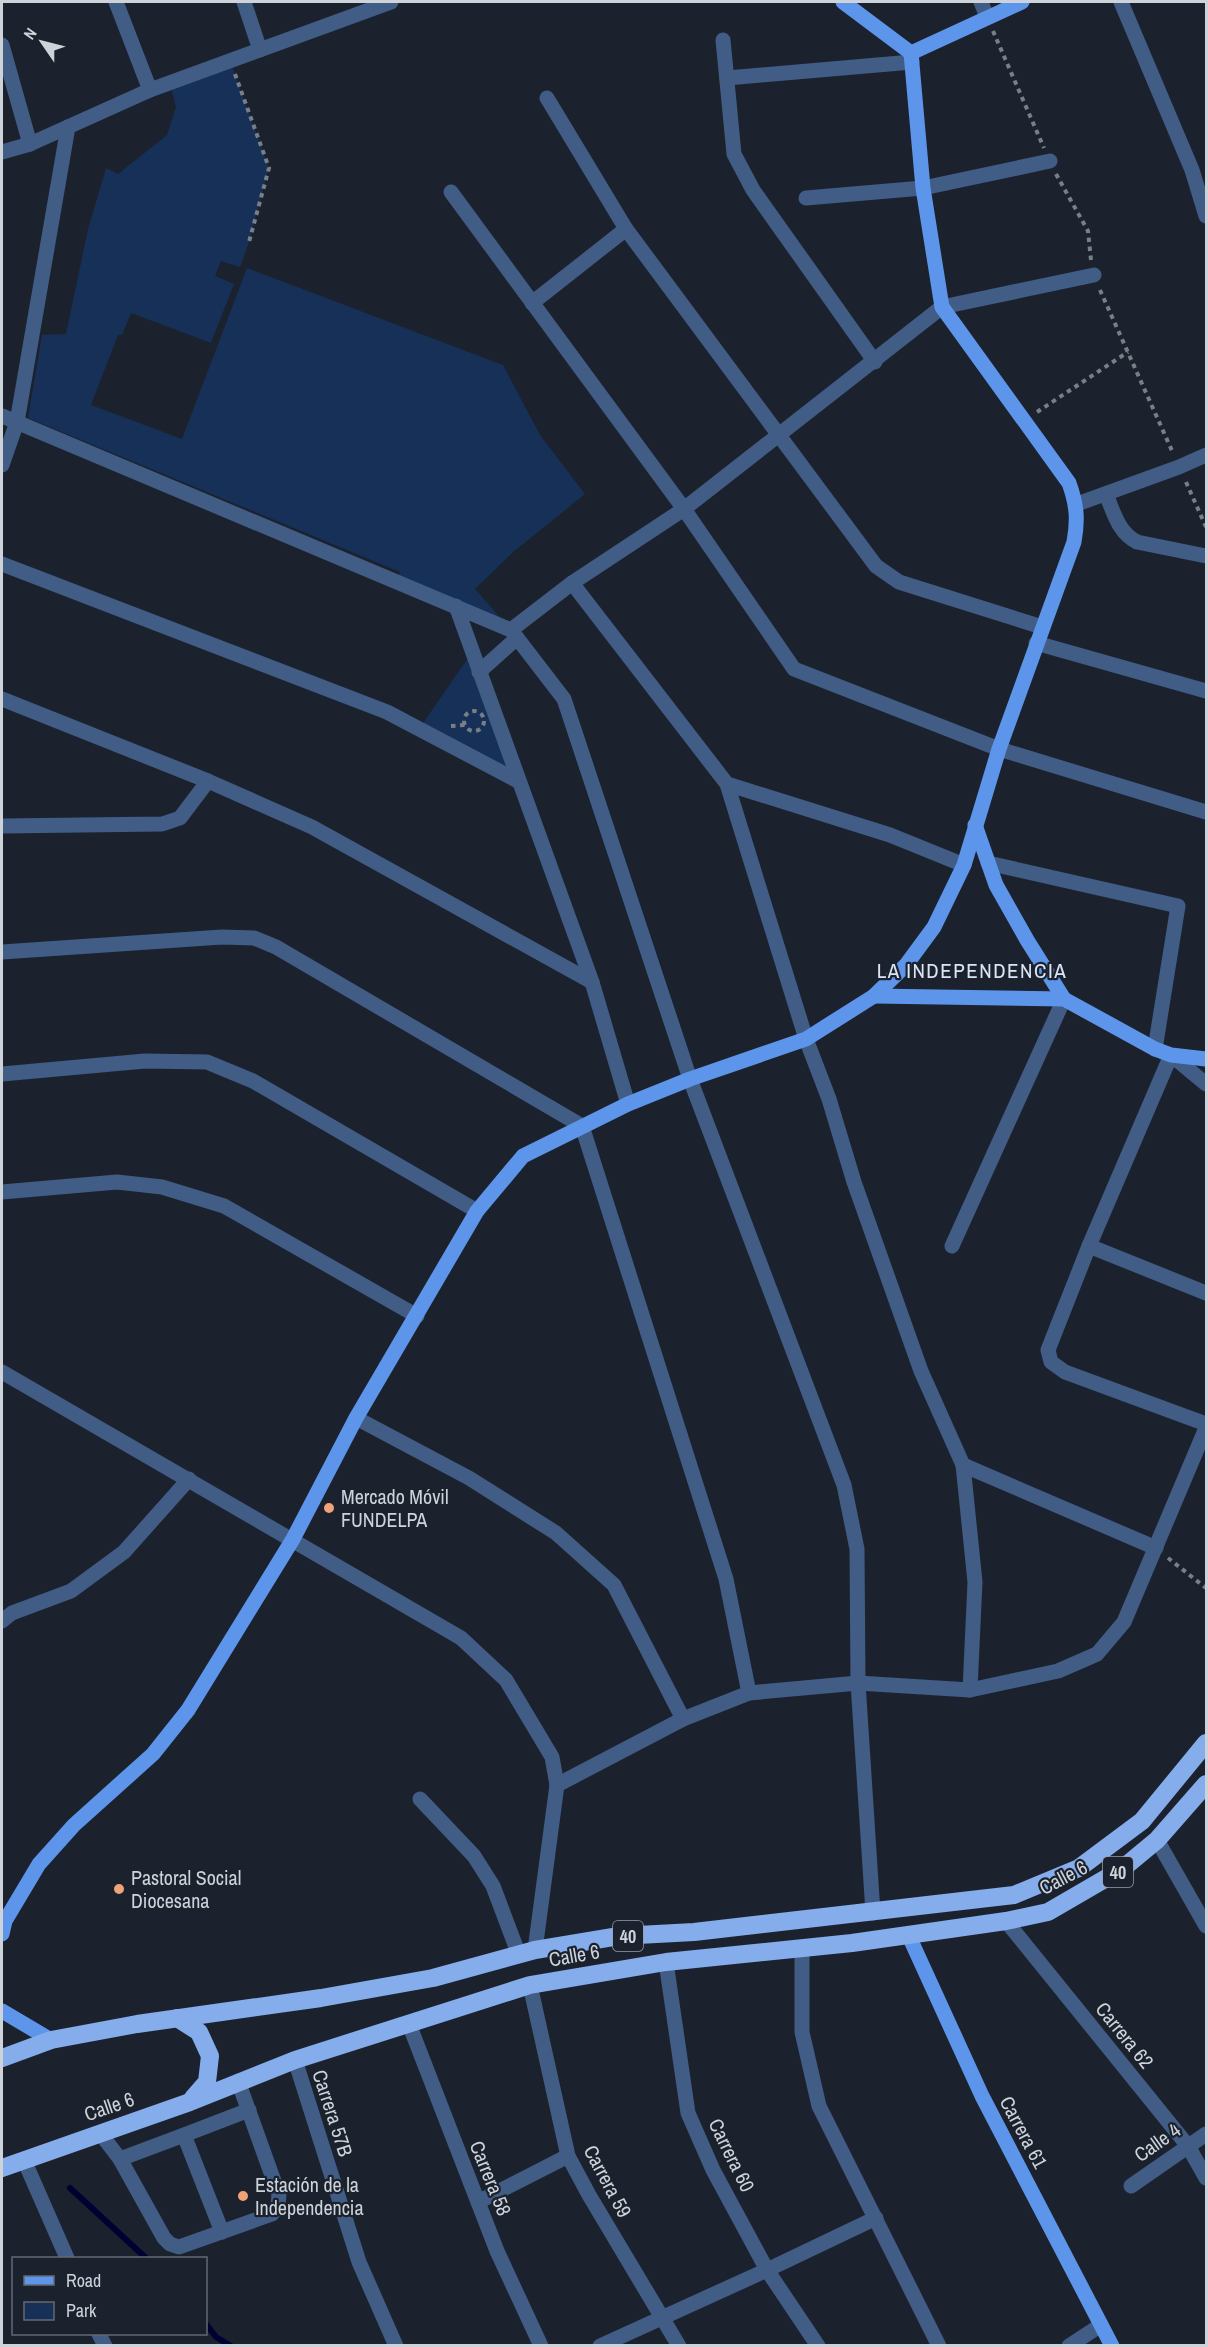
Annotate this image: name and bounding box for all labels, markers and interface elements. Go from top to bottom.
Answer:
north arrow [12,12,72,72]
text: N [18,23,41,44]
district label: LA INDEPENDENCIA [877,956,1067,985]
place label: Mercado Móvil FUNDELPA [341,1483,449,1533]
marker: Mercado Móvil FUNDELPA [322,1501,336,1515]
street label: Calle 6 [1034,1853,1092,1901]
road number: 40 [1103,1857,1133,1887]
place label: Pastoral Social Diocesana [131,1864,241,1914]
marker: Pastoral Social Diocesana [112,1882,126,1896]
road number: 40 [613,1921,643,1951]
street label: Calle 6 [547,1937,601,1973]
street label: Carrera 62 [1090,1996,1160,2074]
street label: Carrera 57B [306,2066,360,2160]
street label: Calle 6 [80,2085,138,2127]
street label: Carrera 61 [994,2091,1054,2173]
street label: Carrera 60 [703,2114,761,2196]
street label: Calle 4 [1128,2116,1186,2168]
street label: Carrera 58 [464,2137,518,2219]
street label: Carrera 59 [578,2140,638,2222]
place label: Estación de la Independencia [255,2171,364,2221]
marker: Estación de la Independencia [236,2189,250,2203]
legend [12,2257,207,2335]
text: Road [66,2268,101,2293]
text: Park [66,2298,97,2323]

